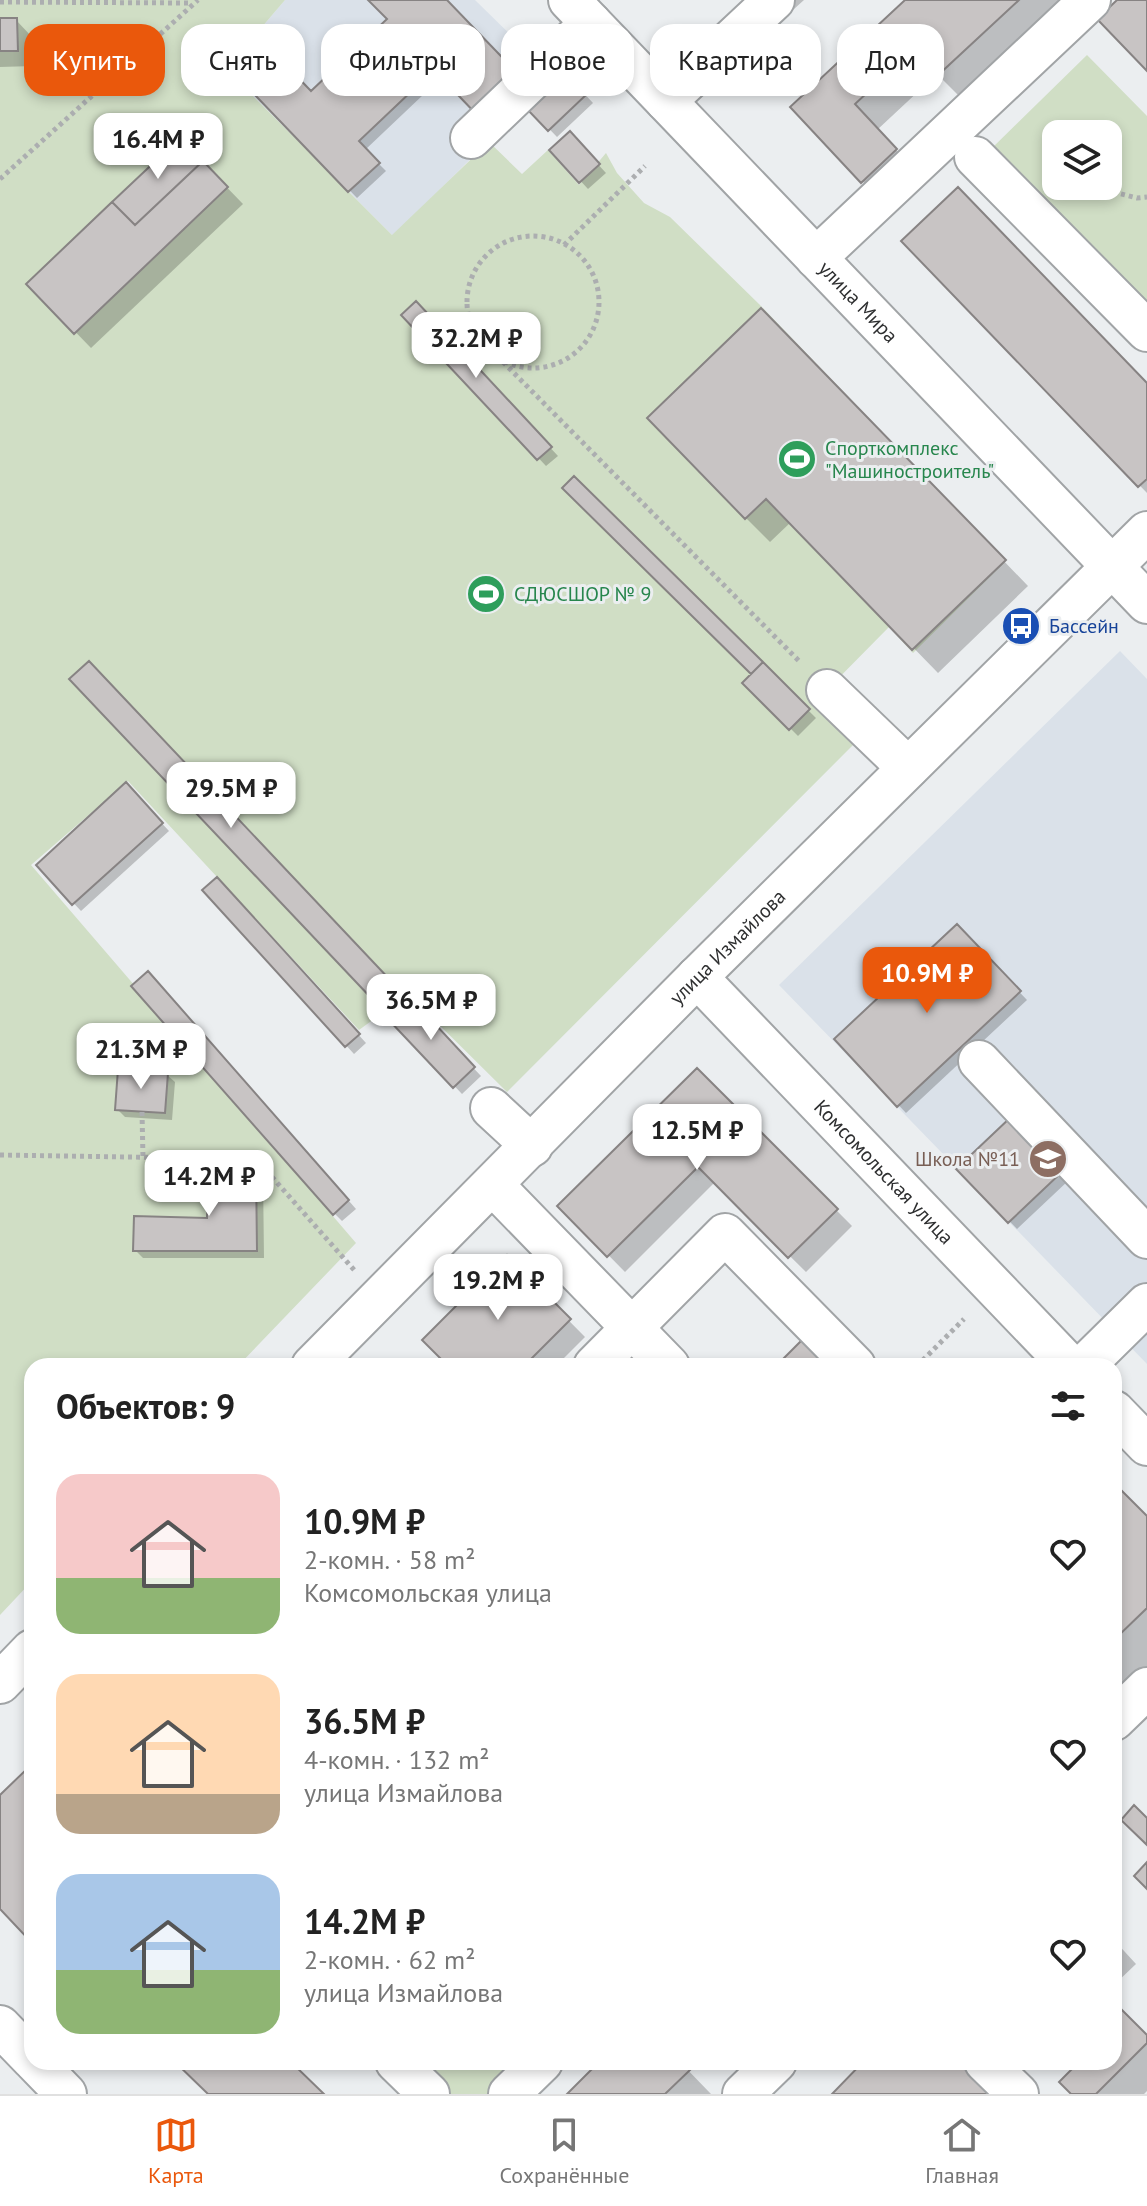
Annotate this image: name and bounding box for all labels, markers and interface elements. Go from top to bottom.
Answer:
chip: Купить [24,24,165,96]
chip: Снять [181,24,305,96]
chip: Фильтры [321,24,485,96]
chip: Новое [501,24,634,96]
chip: Квартира [650,24,821,96]
chip: Дом [837,24,944,96]
pin: 16.4M ₽ [84,113,232,181]
map controls [1042,120,1122,200]
button: layers [1042,120,1122,200]
text: 16.4M ₽ [112,122,204,155]
street label: улица Мира [813,255,904,348]
pin: 32.2M ₽ [402,312,550,380]
text: 32.2M ₽ [430,321,522,354]
place label: Спорткомплекс "Машиностроитель" [825,435,994,484]
sports icon: Спорткомплекс "Машиностроитель" [776,438,818,480]
sports icon: СДЮСШОР № 9 [465,573,507,615]
place label: СДЮСШОР № 9 [514,581,651,607]
bus stop icon: Бассейн [1000,605,1042,647]
place label: Бассейн [1049,613,1119,639]
pin: 29.5M ₽ [157,762,305,830]
text: 29.5M ₽ [185,771,277,804]
street label: улица Измайлова [664,884,791,1010]
pin: 10.9M ₽ [853,947,1001,1015]
text: 10.9M ₽ [881,956,973,989]
pin: 36.5M ₽ [357,974,505,1042]
text: 36.5M ₽ [385,983,477,1016]
pin: 21.3M ₽ [67,1023,215,1091]
text: 21.3M ₽ [95,1032,187,1065]
street label: Комсомольская улица [808,1094,959,1250]
pin: 12.5M ₽ [623,1104,771,1172]
text: 12.5M ₽ [651,1113,743,1146]
school or university icon: Школа №11 [1027,1138,1069,1180]
place label: Школа №11 [915,1146,1020,1172]
pin: 14.2M ₽ [135,1150,283,1218]
text: 14.2M ₽ [163,1159,255,1192]
pin: 19.2M ₽ [424,1254,572,1322]
text: 19.2M ₽ [452,1263,544,1296]
text: Объектов: 9 [56,1384,235,1428]
icon: filters [1046,1384,1090,1428]
text: 10.9M ₽ [304,1499,425,1543]
icon: home [120,1506,216,1602]
icon: heart [1046,1532,1090,1576]
text: 2-комн. · 58 m² [304,1543,475,1576]
text: Комсомольская улица [304,1576,552,1609]
text: 36.5M ₽ [304,1699,425,1743]
icon: home [120,1706,216,1802]
icon: heart [1046,1732,1090,1776]
text: 4-комн. · 132 m² [304,1743,490,1776]
text: улица Измайлова [304,1776,503,1809]
text: 14.2M ₽ [304,1899,425,1943]
icon: home [120,1906,216,2002]
icon: heart [1046,1932,1090,1976]
text: 2-комн. · 62 m² [304,1943,475,1976]
text: улица Измайлова [304,1976,503,2009]
tab: Карта [148,2113,204,2189]
tab: Сохранённые [500,2113,629,2189]
tab: Главная [925,2113,999,2189]

